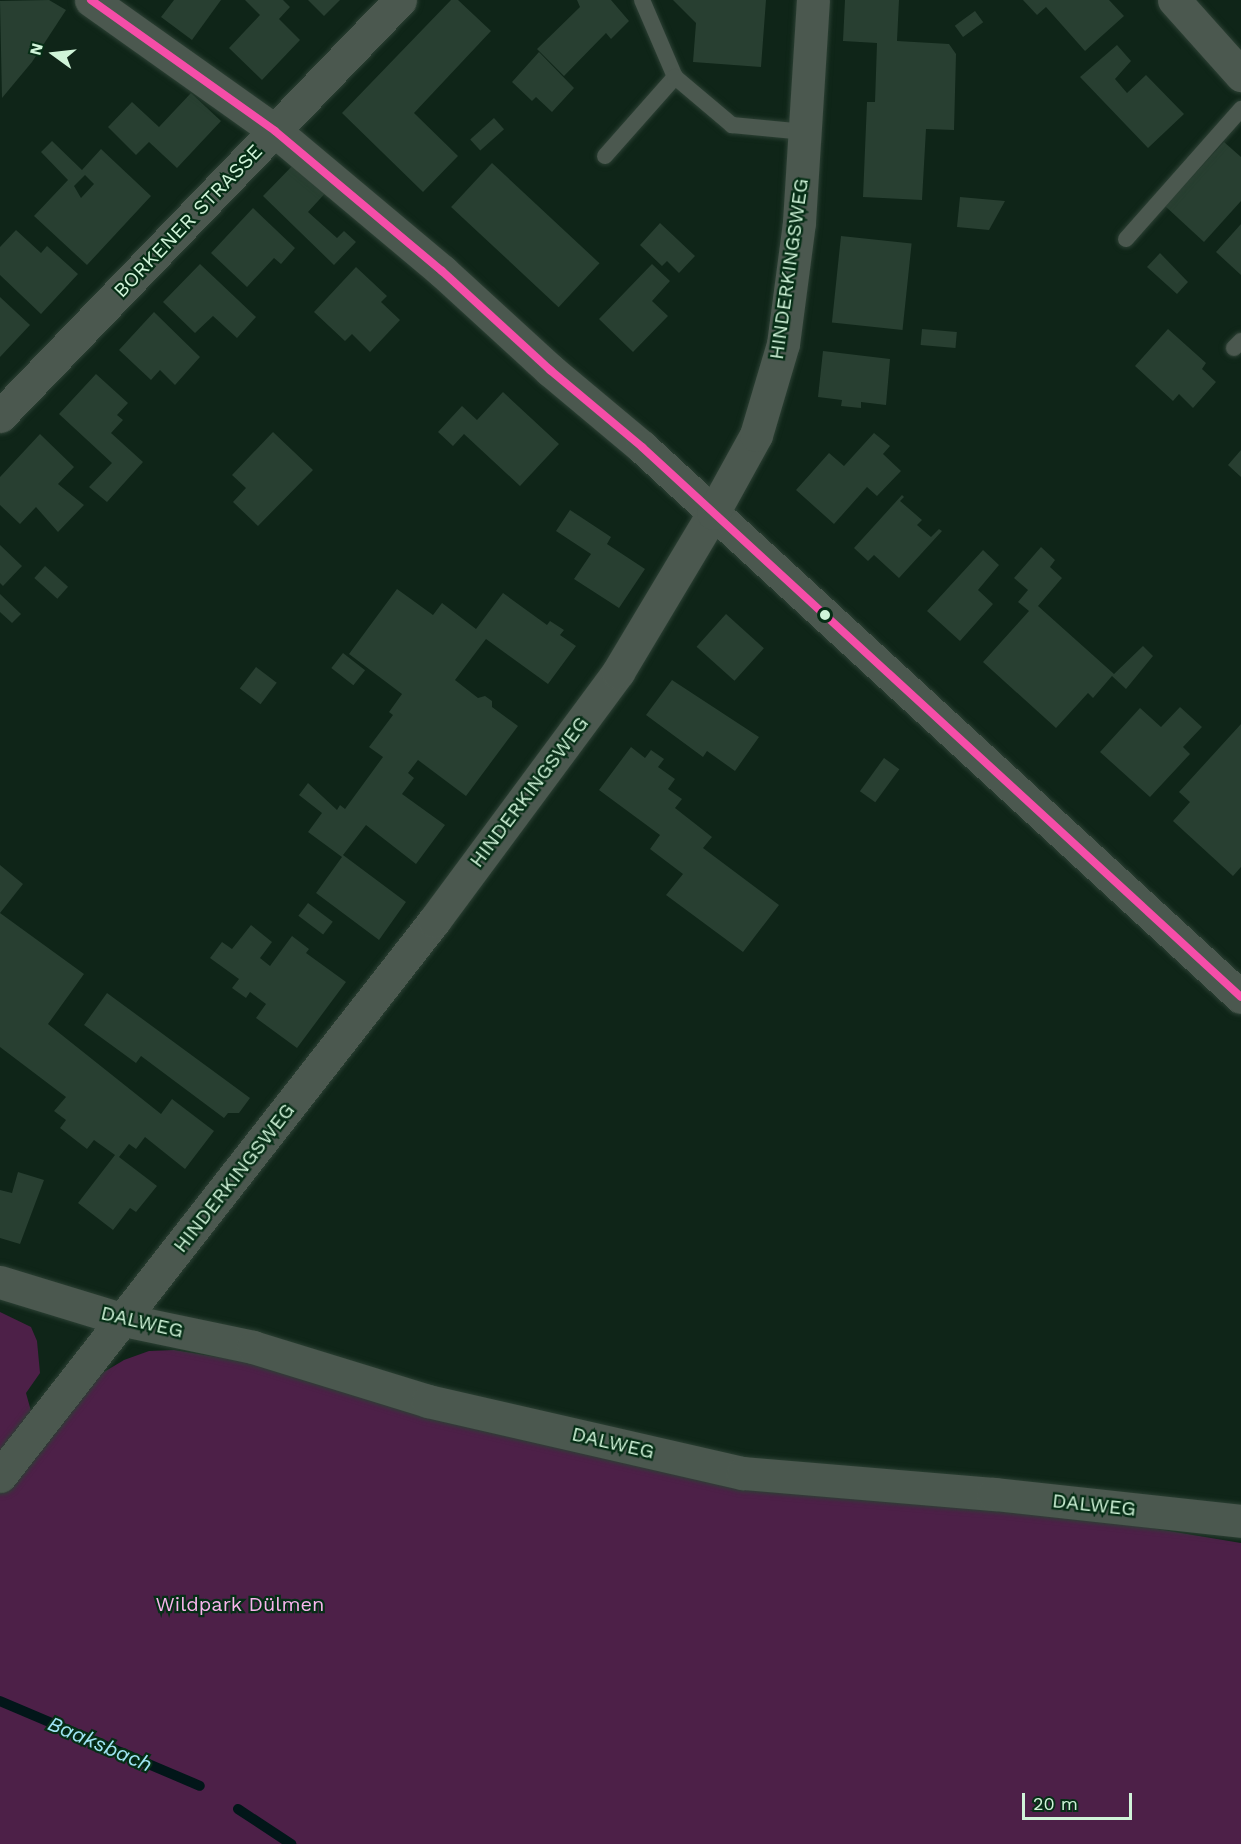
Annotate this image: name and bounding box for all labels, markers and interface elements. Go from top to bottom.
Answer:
north arrow [24,24,84,84]
text: N [25,41,47,57]
street label: BORKENER STRASSE [109,139,267,303]
street label: HINDERKINGSWEG [764,177,814,361]
unlabelled marker [819,609,831,621]
street label: HINDERKINGSWEG [464,712,594,872]
street label: HINDERKINGSWEG [168,1099,300,1257]
street label: DALWEG [98,1301,186,1343]
street label: DALWEG [569,1422,657,1464]
street label: DALWEG [1051,1489,1137,1521]
park label: Wildpark Dülmen [155,1592,325,1616]
water label: Baaksbach [44,1711,156,1777]
scale bar [1025,1781,1134,1819]
text: 20 m [1033,1793,1078,1814]

